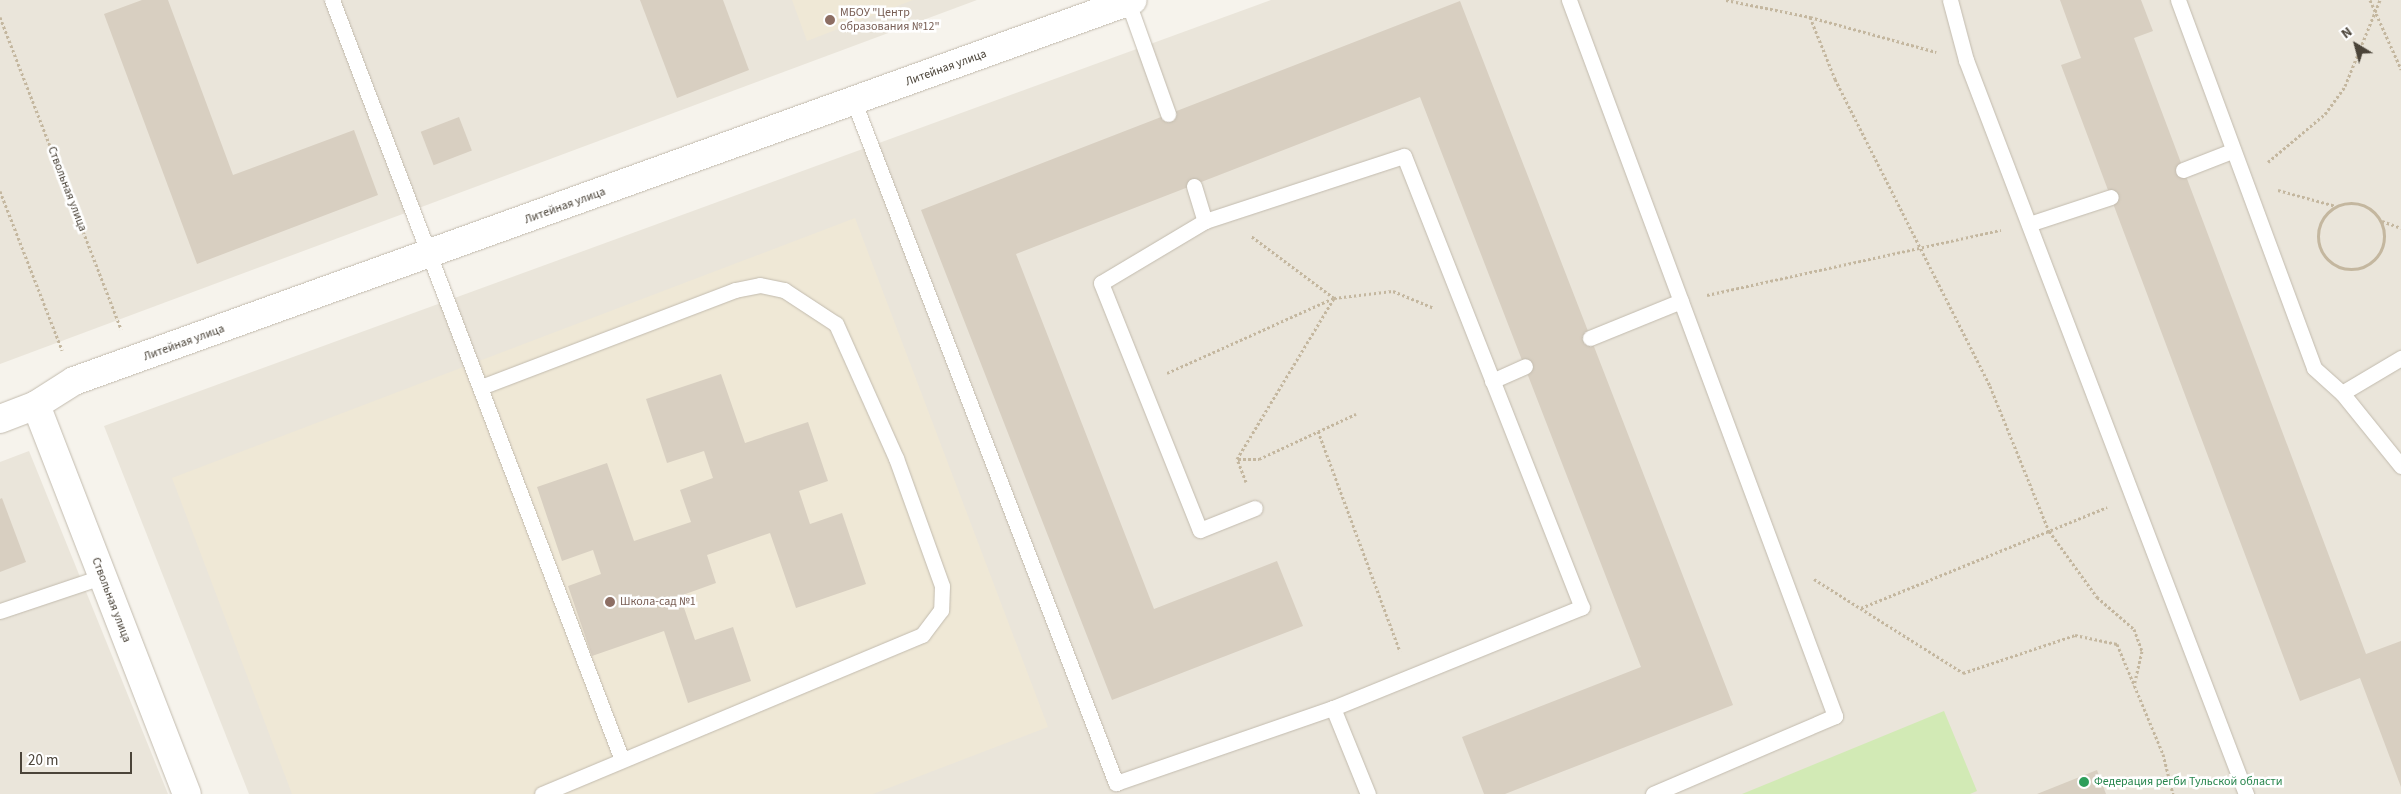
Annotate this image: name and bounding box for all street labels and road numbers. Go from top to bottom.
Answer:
street label: Литейная улица [903,47,989,89]
street label: Ствольная улица [44,145,90,233]
street label: Литейная улица [522,185,608,227]
street label: Литейная улица [141,322,227,364]
street label: Ствольная улица [88,556,134,644]

